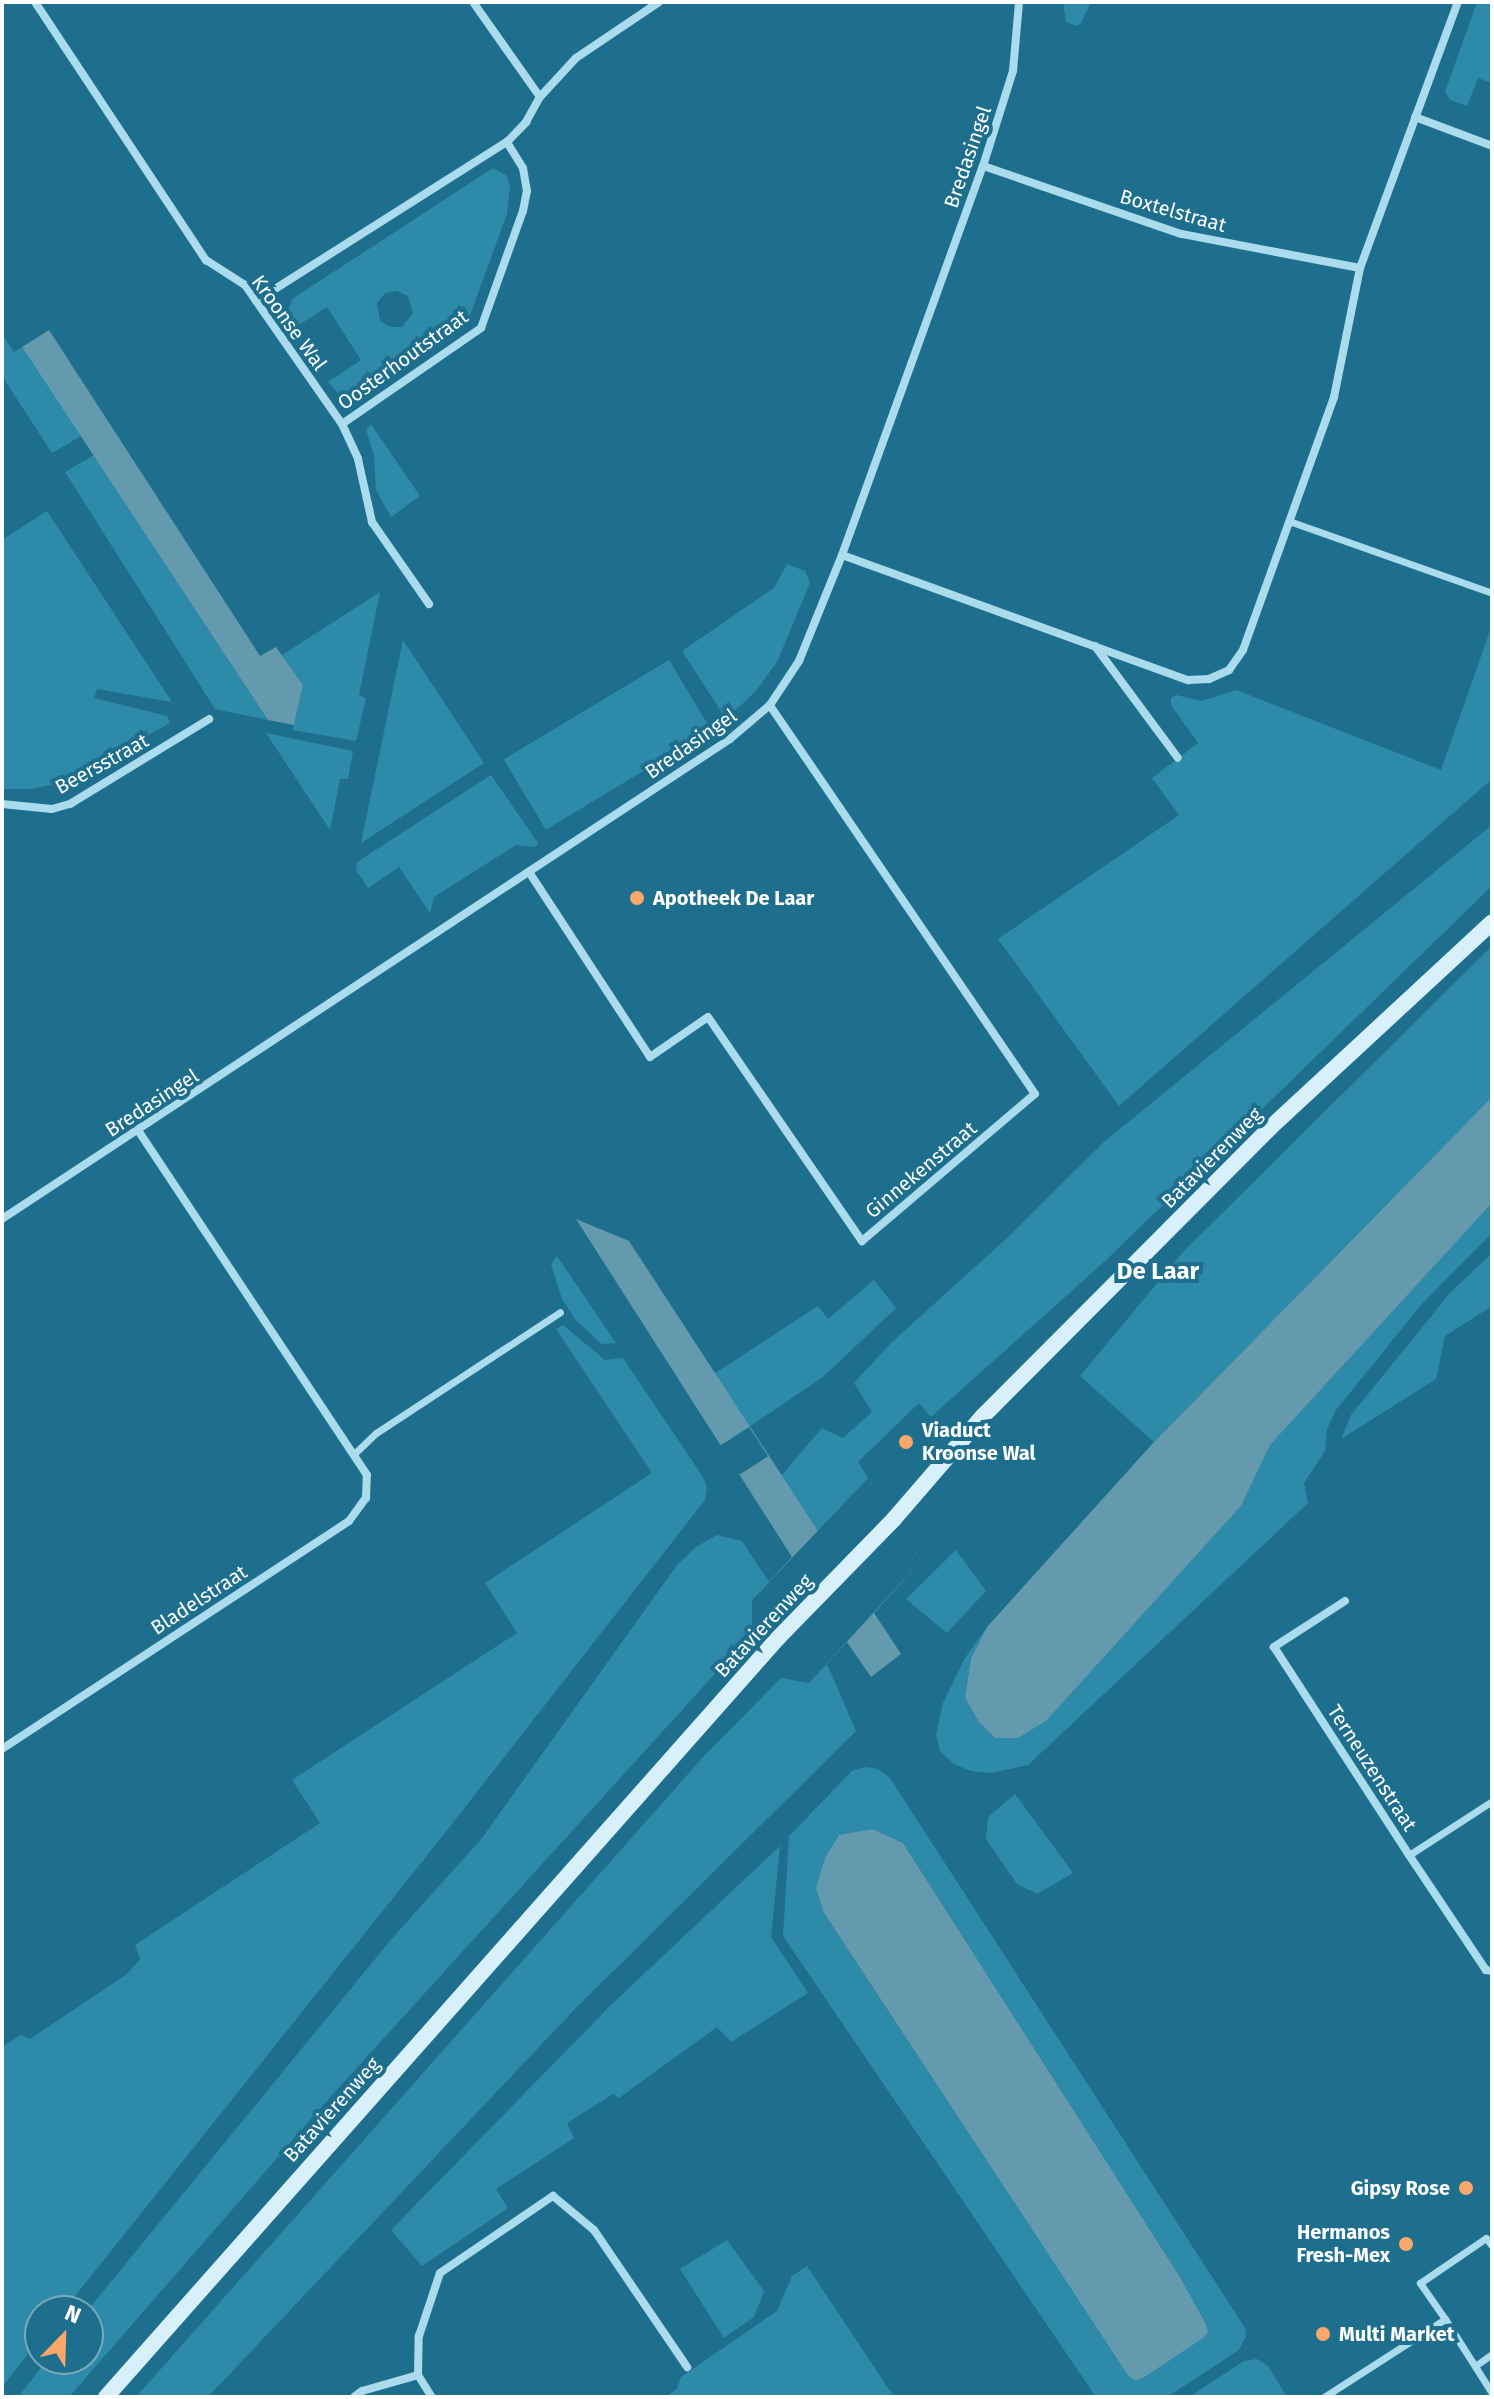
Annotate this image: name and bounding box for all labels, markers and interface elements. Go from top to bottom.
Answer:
street label: Bredasingel [939,103,997,211]
street label: Boxtelstraat [1117,184,1229,238]
street label: Kroonse Wal [246,271,332,375]
street label: Oosterhoutstraat [333,305,473,415]
street label: Bredasingel [641,704,741,784]
street label: Beersstraat [51,729,153,799]
place label: Apotheek De Laar [653,886,814,910]
marker: Apotheek De Laar [628,889,646,907]
street label: Bredasingel [101,1064,203,1142]
street label: Batavierenweg [1157,1103,1267,1213]
street label: Ginnekenstraat [861,1117,981,1223]
district label: De Laar [1117,1258,1199,1286]
place label: Viaduct Kroonse Wal [922,1418,1035,1465]
marker: Viaduct Kroonse Wal [897,1433,915,1451]
street label: Bladelstraat [146,1560,252,1640]
street label: Batavierenweg [710,1569,818,1683]
street label: Terneuzenstraat [1322,1700,1422,1836]
street label: Batavierenweg [279,2053,385,2167]
place label: Gipsy Rose [1351,2176,1450,2200]
marker: Gipsy Rose [1457,2179,1475,2197]
place label: Hermanos Fresh-Mex [1296,2220,1390,2267]
marker: Hermanos Fresh-Mex [1397,2235,1415,2253]
north arrow [24,2295,104,2375]
text: N [61,2299,85,2330]
place label: Multi Market [1339,2322,1454,2346]
marker: Multi Market [1314,2325,1332,2343]

